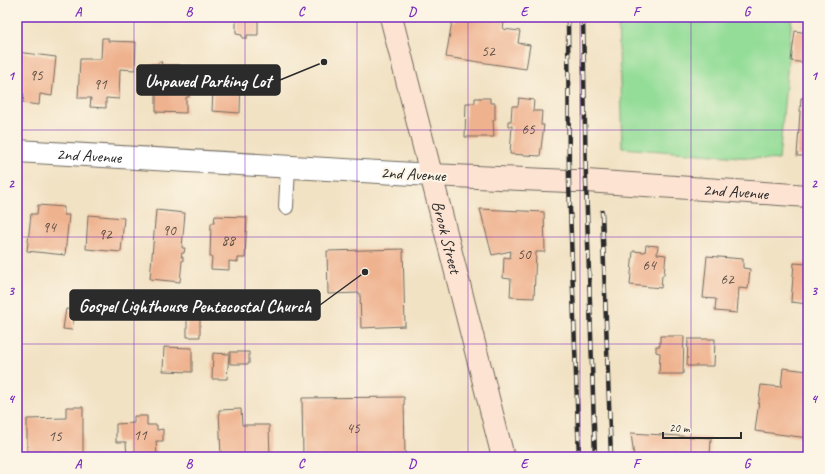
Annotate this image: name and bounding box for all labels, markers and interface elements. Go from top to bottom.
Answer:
text: A [75,4,83,20]
text: B [186,4,194,20]
text: C [298,4,306,20]
text: D [408,4,417,20]
text: E [521,4,530,20]
text: F [633,4,642,20]
text: G [744,4,752,20]
house number: 52 [481,42,496,61]
callout: Unpaved Parking Lot [137,65,280,95]
house number: 95 [29,66,44,85]
text: 1 [8,68,16,84]
text: 1 [811,68,819,84]
text: Unpaved Parking Lot [145,70,274,92]
house number: 91 [93,75,108,94]
house number: 65 [521,120,536,139]
street label: 2nd Avenue [56,143,124,168]
street label: 2nd Avenue [380,162,448,186]
text: 2 [8,176,15,192]
text: 2 [811,176,818,192]
street label: 2nd Avenue [702,178,770,204]
street label: Brook Street [428,199,467,278]
house number: 94 [42,218,57,237]
house number: 90 [162,221,177,240]
house number: 92 [98,225,113,244]
house number: 88 [221,231,236,250]
house number: 50 [517,245,532,264]
house number: 64 [642,256,657,275]
house number: 62 [720,270,735,289]
text: 3 [8,283,15,299]
text: 3 [811,283,818,299]
callout: Gospel Lighthouse Pentecostal Church [70,290,320,320]
text: Gospel Lighthouse Pentecostal Church [79,295,312,317]
text: 4 [8,391,16,407]
text: 4 [811,391,819,407]
scale bar [663,414,741,440]
house number: 45 [346,419,361,438]
text: 20 m [669,420,691,436]
house number: 11 [133,426,148,445]
house number: 15 [48,427,63,446]
text: A [75,456,83,472]
text: B [186,456,194,472]
text: C [298,456,306,472]
text: D [408,456,417,472]
text: E [521,456,530,472]
text: F [633,456,642,472]
text: G [744,456,752,472]

